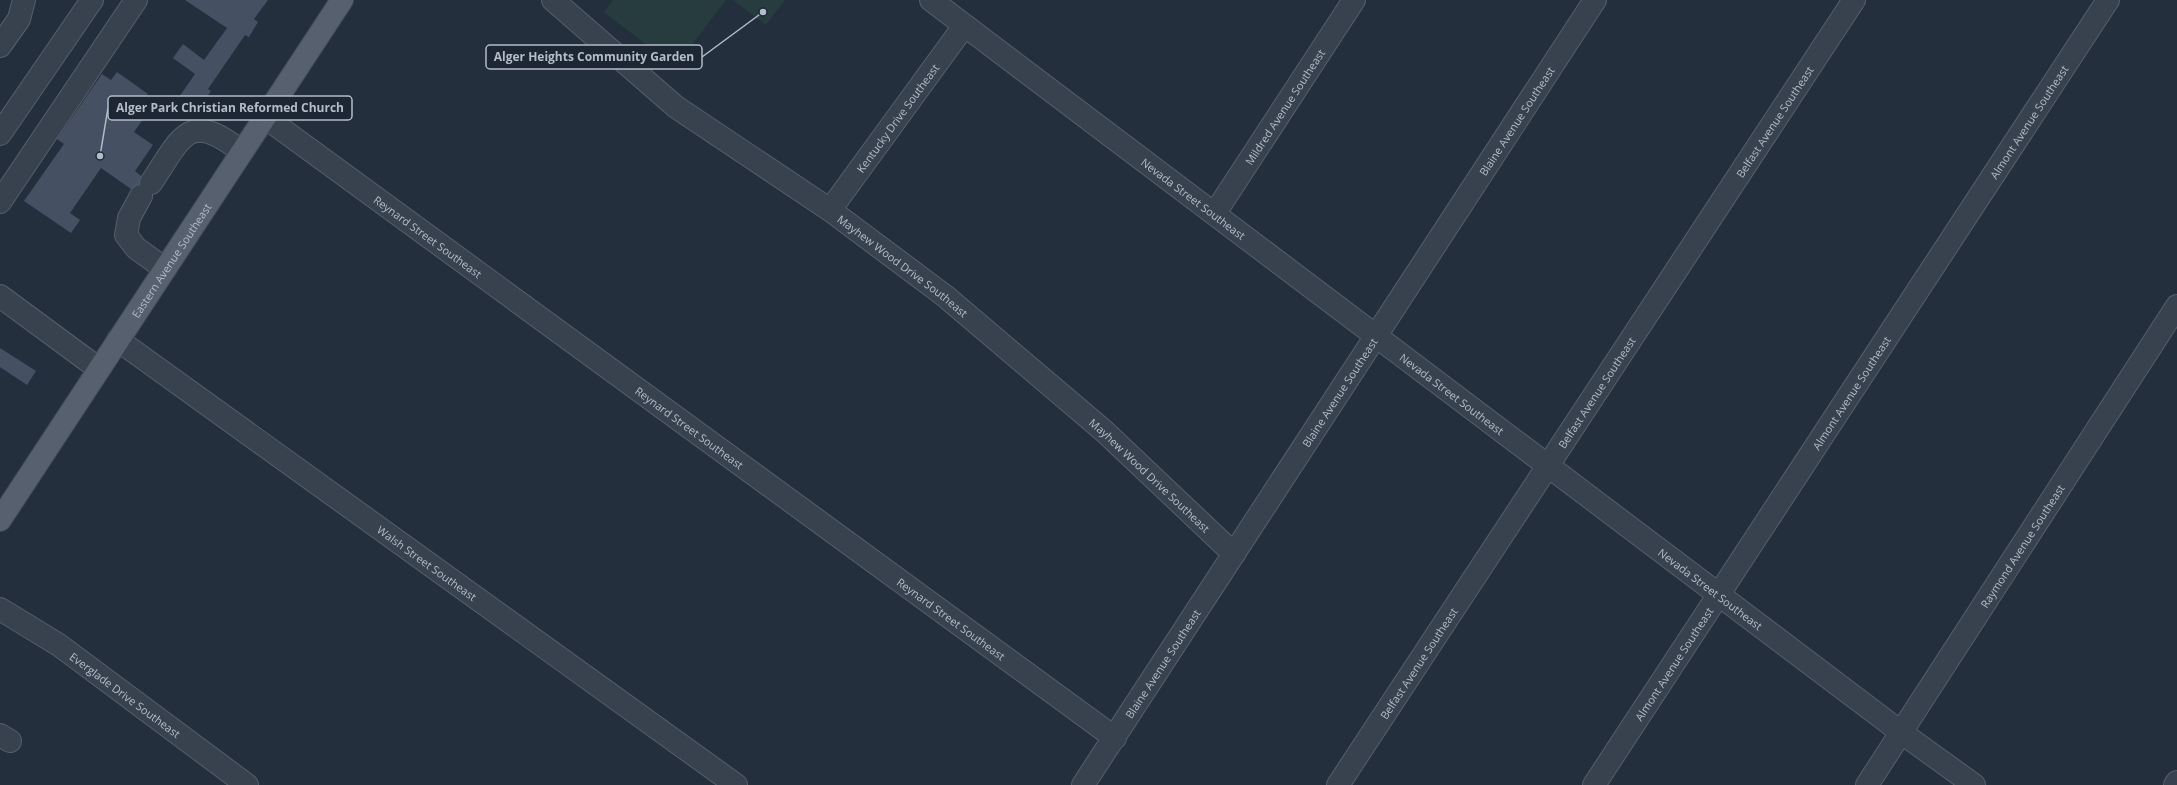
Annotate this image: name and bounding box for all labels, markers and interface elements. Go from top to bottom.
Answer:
callout: Alger Heights Community Garden [486,45,702,69]
street label: Mildred Avenue Southeast [1241,46,1328,167]
text: Alger Heights Community Garden [494,48,694,65]
street label: Kentucky Drive Southeast [852,60,942,175]
street label: Almont Avenue Southeast [1986,62,2071,181]
street label: Blaine Avenue Southeast [1475,63,1557,178]
street label: Belfast Avenue Southeast [1732,63,1816,180]
callout: Alger Park Christian Reformed Church [108,96,352,120]
text: Alger Park Christian Reformed Church [116,99,344,116]
street label: Nevada Street Southeast [1138,154,1249,243]
street label: Reynard Street Southeast [371,192,485,281]
street label: Eastern Avenue Southeast [128,200,214,320]
street label: Mayhew Wood Drive Southeast [835,211,971,320]
street label: Belfast Avenue Southeast [1554,333,1638,451]
street label: Almont Avenue Southeast [1808,333,1894,452]
street label: Blaine Avenue Southeast [1298,335,1380,450]
street label: Nevada Street Southeast [1397,349,1507,438]
street label: Reynard Street Southeast [633,383,747,472]
street label: Mayhew Wood Drive Southeast [1086,415,1214,535]
street label: Raymond Avenue Southeast [1976,481,2067,610]
street label: Walsh Street Southeast [374,522,480,604]
street label: Nevada Street Southeast [1656,544,1766,633]
street label: Reynard Street Southeast [894,574,1009,663]
street label: Belfast Avenue Southeast [1376,604,1460,722]
street label: Almont Avenue Southeast [1631,604,1716,723]
street label: Blaine Avenue Southeast [1121,606,1203,721]
street label: Everglade Drive Southeast [67,648,184,741]

